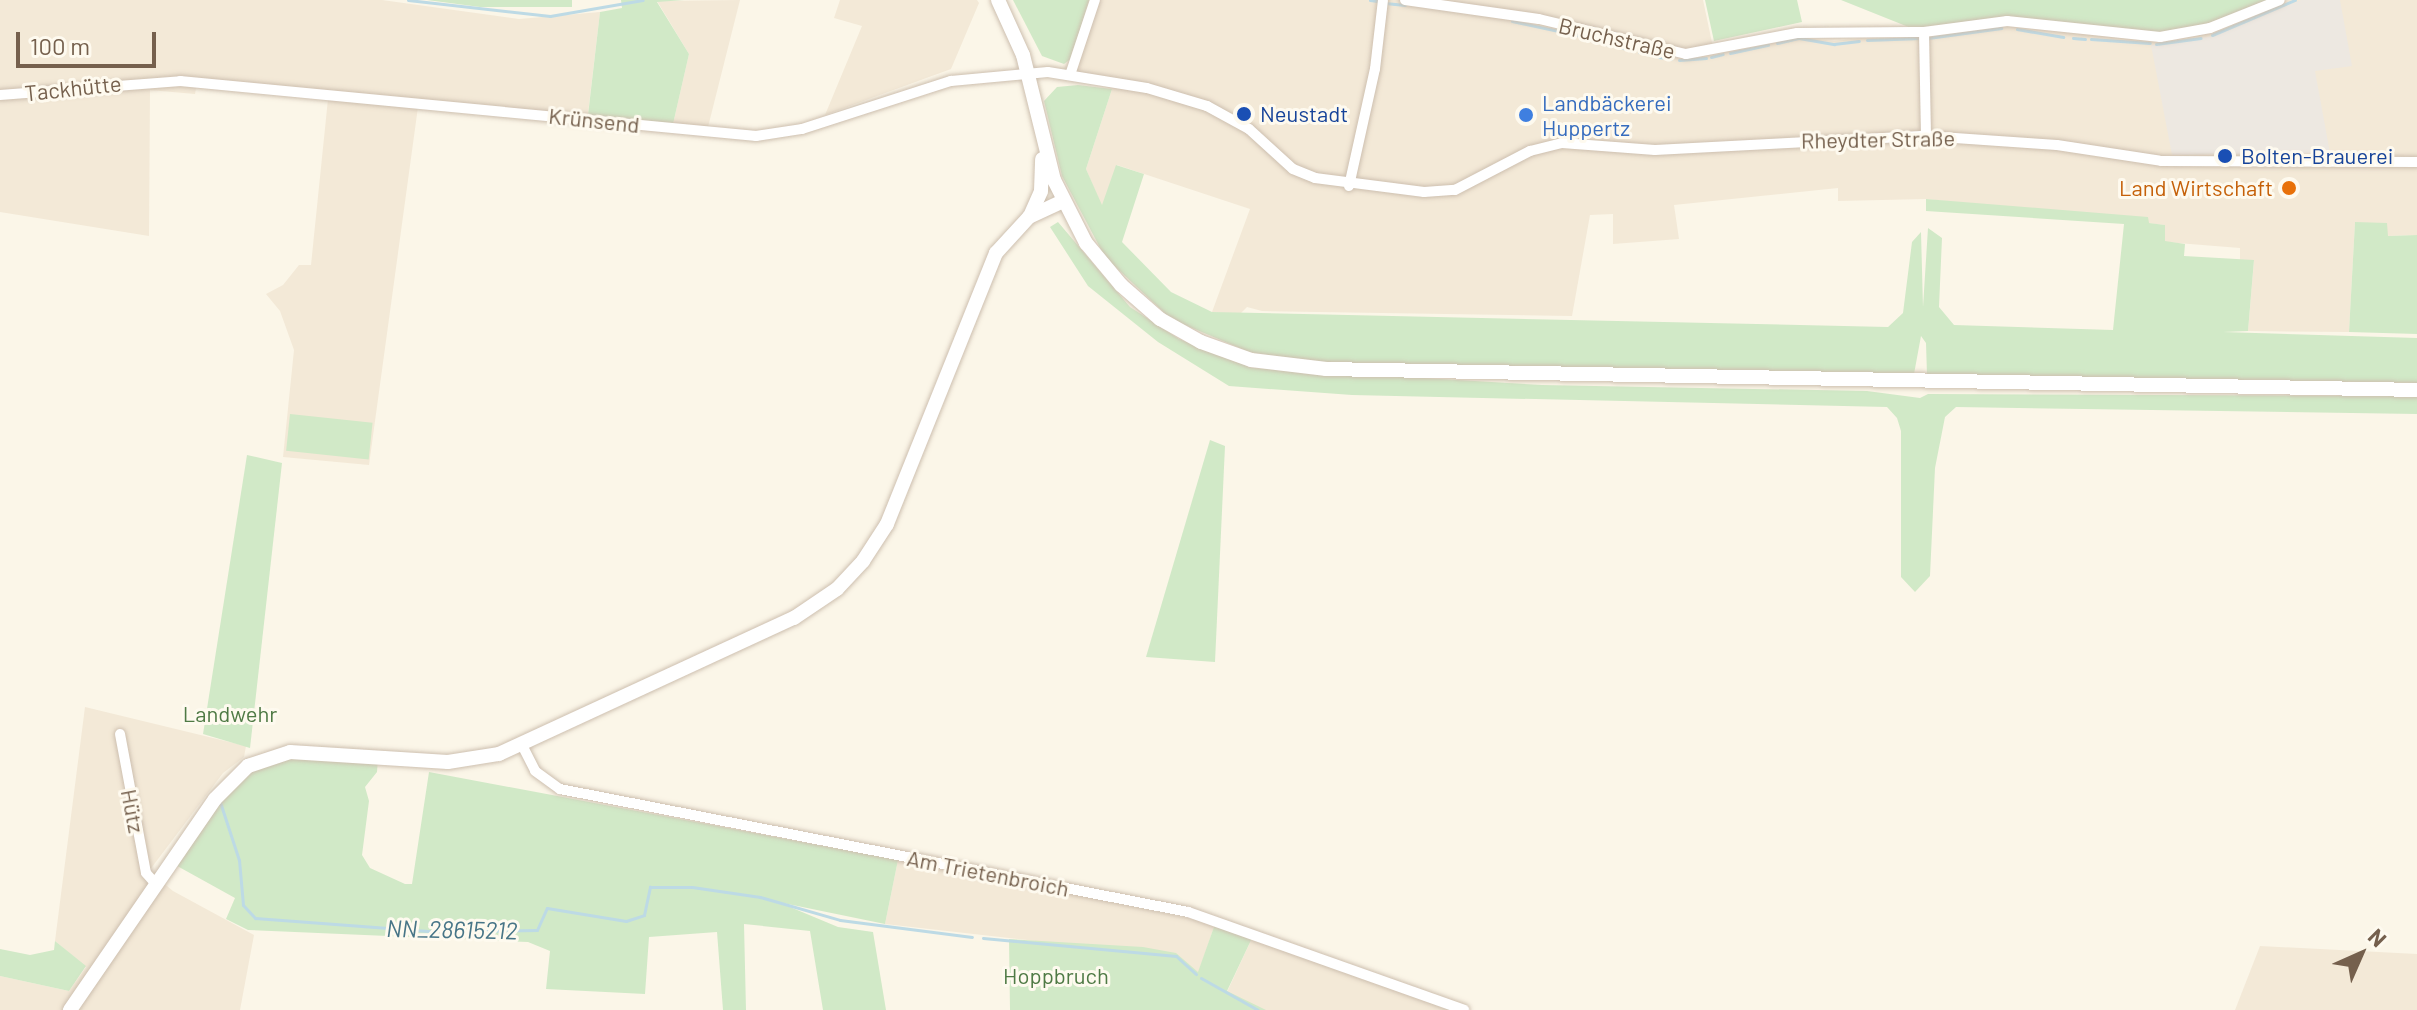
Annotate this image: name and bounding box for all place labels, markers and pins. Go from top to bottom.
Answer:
place label: Landbäckerei Huppertz [1542,89,1672,140]
place label: Neustadt [1260,101,1348,127]
marker: Neustadt [1235,105,1253,123]
marker: Landbäckerei Huppertz [1517,106,1535,124]
place label: Bolten-Brauerei [2241,143,2393,169]
marker: Bolten-Brauerei [2216,147,2234,165]
place label: Land Wirtschaft [2119,175,2273,201]
marker: Land Wirtschaft [2280,179,2298,197]

